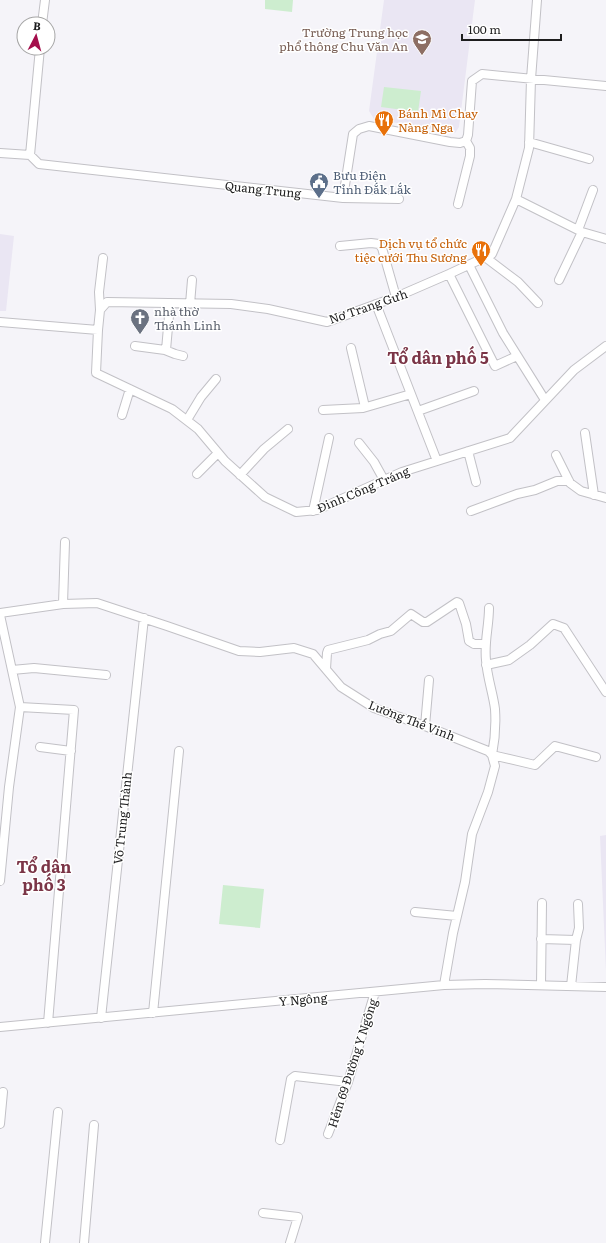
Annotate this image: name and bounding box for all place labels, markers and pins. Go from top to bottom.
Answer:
place label: Trường Trung học phổ thông Chu Văn An [279,23,408,55]
school or university icon: Trường Trung học phổ thông Chu Văn An [411,28,433,56]
place label: Bánh Mì Chay Nàng Nga [398,104,478,136]
restaurant icon: Bánh Mì Chay Nàng Nga [373,109,395,137]
place label: Bưu Điện Tỉnh Đắk Lắk [333,166,411,198]
public building icon: Bưu Điện Tỉnh Đắk Lắk [308,171,330,199]
place label: Dịch vụ tổ chức tiệc cưới Thu Sương [355,234,467,266]
restaurant icon: Dịch vụ tổ chức tiệc cưới Thu Sương [470,239,492,267]
place label: nhà thờ Thánh Linh [154,302,221,334]
church icon: nhà thờ Thánh Linh [129,307,151,335]

